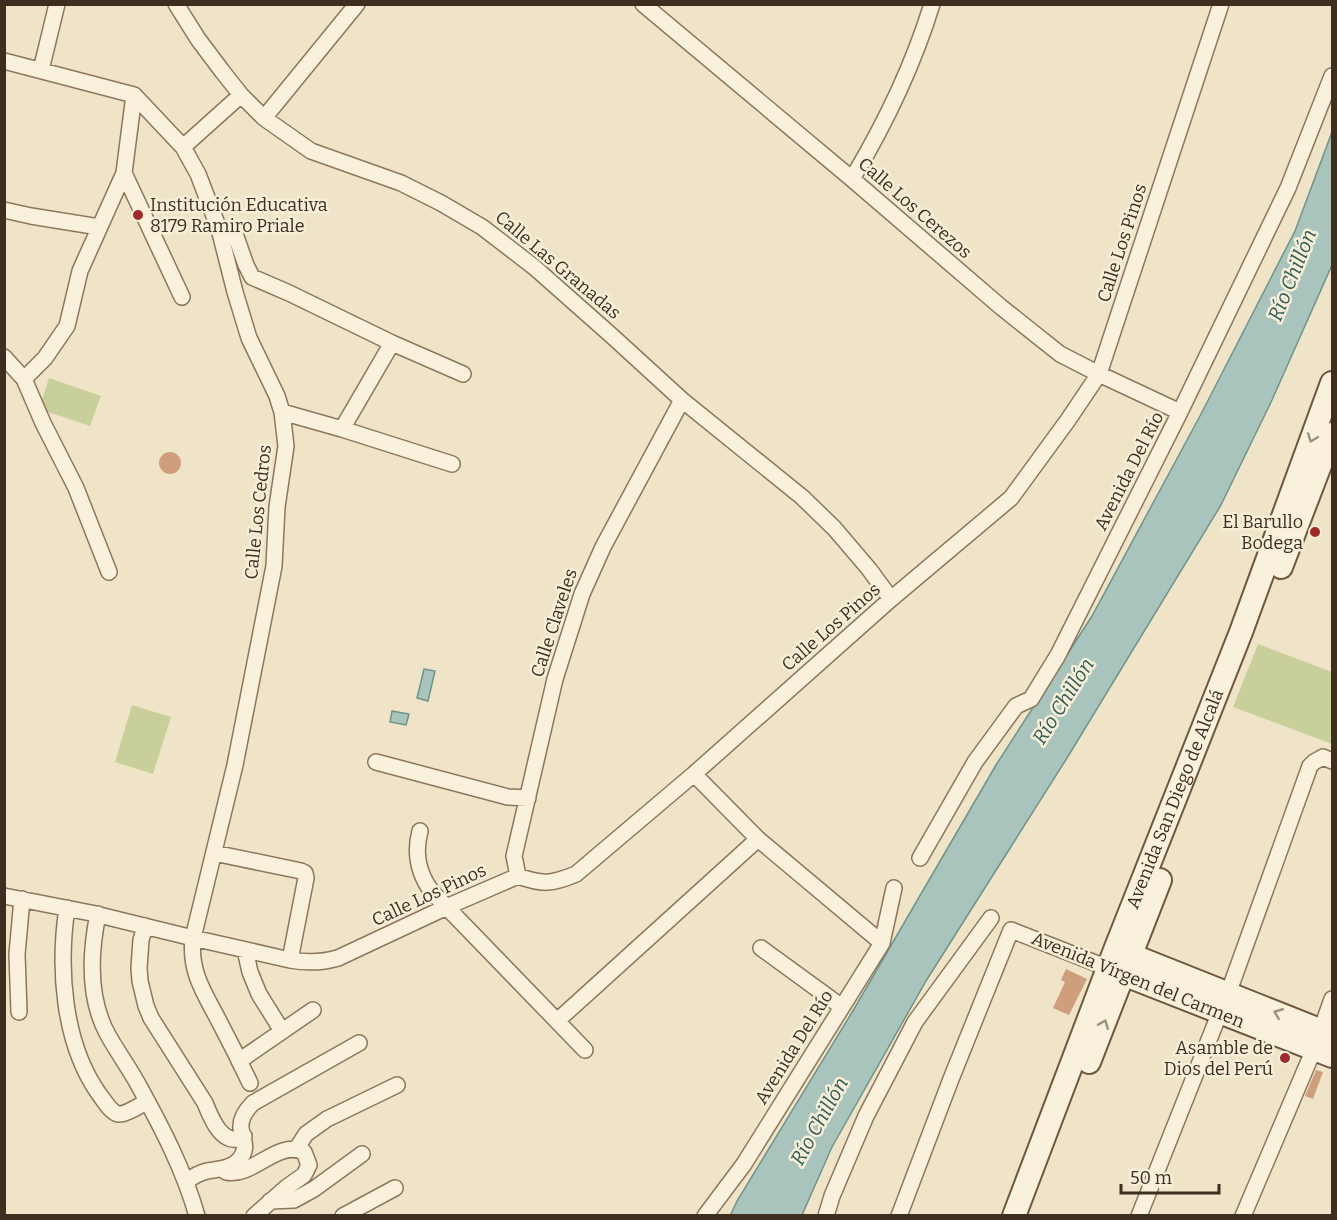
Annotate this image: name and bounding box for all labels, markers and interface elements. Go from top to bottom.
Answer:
street label: Calle Los Cerezos [854,153,976,263]
street label: Calle Los Pinos [1092,181,1152,305]
place label: Institución Educativa 8179 Ramiro Priale [150,194,328,237]
street label: Calle Las Granadas [491,206,625,324]
marker: Institución Educativa 8179 Ramiro Priale [131,208,145,222]
water label: Río Chillón [1263,226,1321,324]
street label: Avenida Del Río [1090,408,1168,534]
one-way arrow [1307,432,1320,442]
street label: Calle Los Cedros [240,444,276,580]
place label: El Barullo Bodega [1222,511,1303,554]
marker: El Barullo Bodega [1308,525,1322,539]
street label: Calle Claveles [526,566,582,680]
street label: Calle Los Pinos [777,578,885,676]
water label: Río Chillón [1027,654,1099,748]
street label: Avenida San Diego de Alcalá [1122,686,1228,912]
street label: Calle Los Pinos [368,859,490,931]
street label: Avenida Vírgen del Carmen [1028,927,1248,1033]
street label: Avenida Del Río [750,986,838,1108]
one-way arrow [1273,1008,1284,1020]
one-way arrow [1097,1020,1109,1031]
place label: Asamble de Dios del Perú [1164,1037,1273,1080]
marker: Asamble de Dios del Perú [1278,1051,1292,1065]
water label: Río Chillón [785,1073,853,1169]
scale bar [1121,1157,1218,1195]
text: 50 m [1130,1167,1172,1189]

